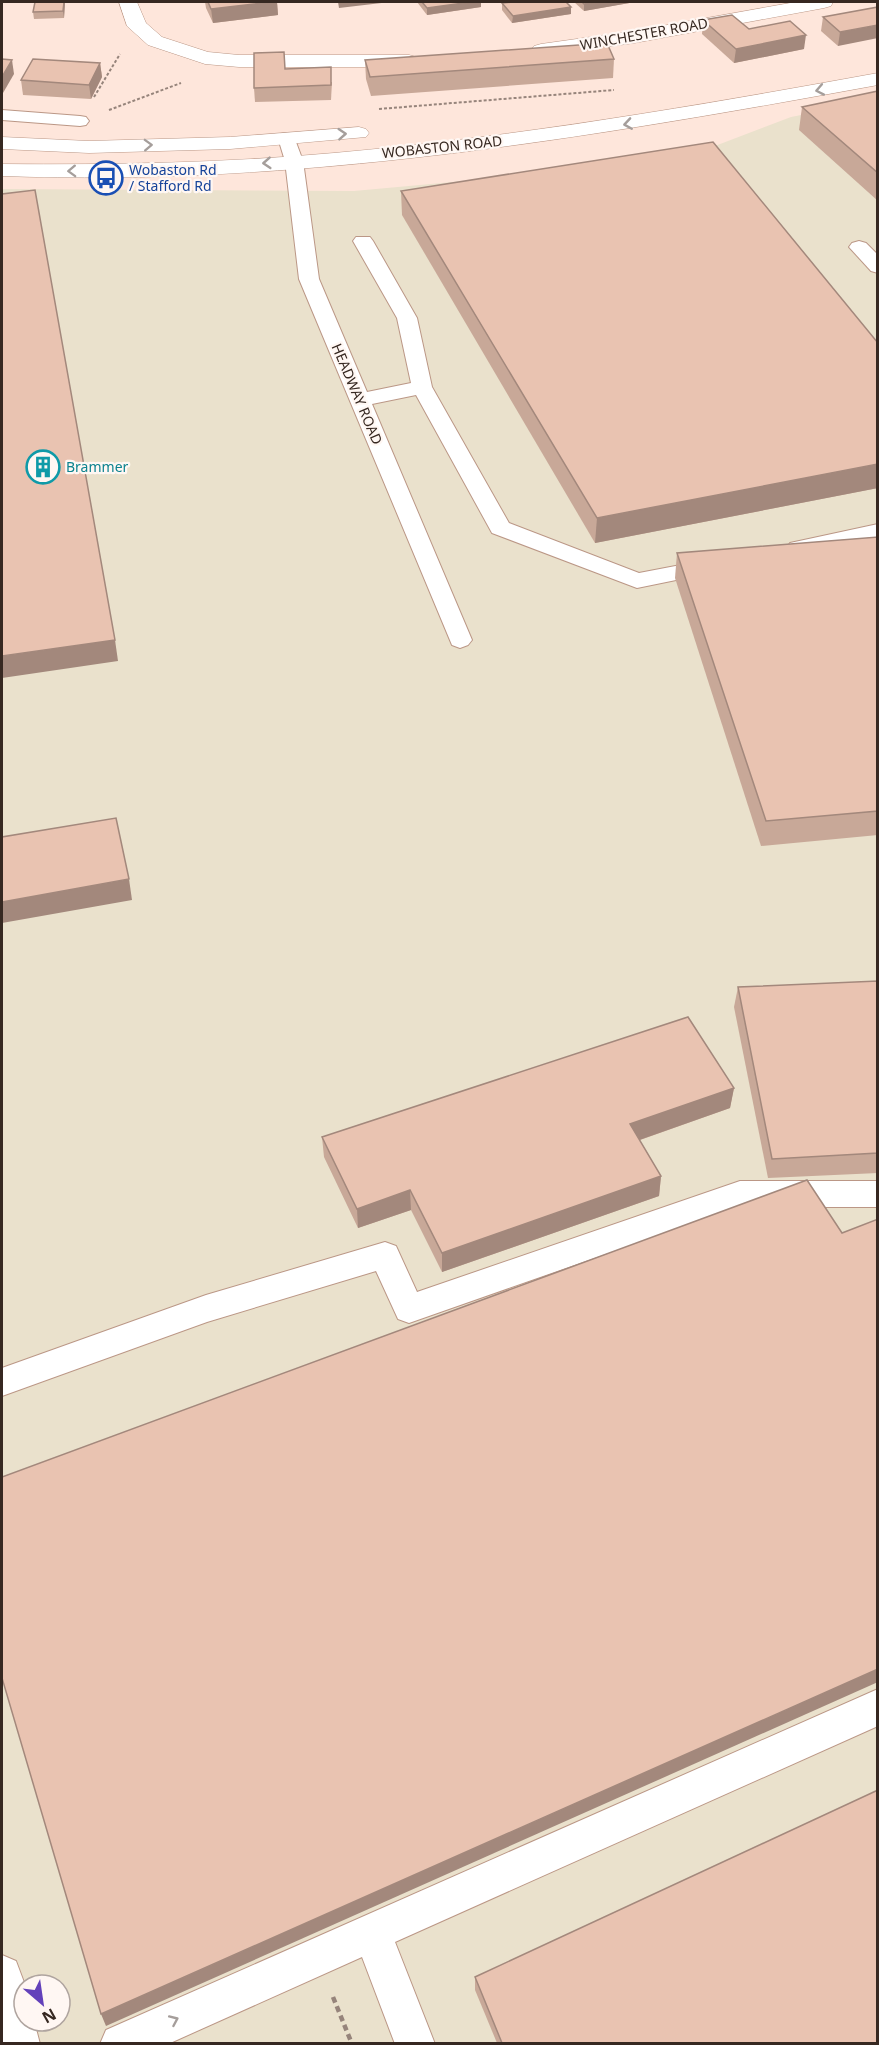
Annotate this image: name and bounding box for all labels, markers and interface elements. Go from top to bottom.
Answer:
street label: WINCHESTER ROAD [578,13,709,54]
one-way arrow [815,83,825,96]
one-way arrow [623,117,633,129]
one-way arrow [338,128,347,141]
street label: WOBASTON ROAD [381,131,503,162]
one-way arrow [143,139,152,152]
one-way arrow [263,157,272,170]
bus stop icon: Wobaston Rd / Stafford Rd [88,160,124,196]
place label: Wobaston Rd / Stafford Rd [129,160,217,195]
one-way arrow [67,165,76,177]
street label: HEADWAY ROAD [328,340,387,447]
building icon: Brammer [25,449,61,485]
place label: Brammer [66,457,129,476]
north arrow [12,1973,72,2033]
text: N [38,2003,60,2029]
one-way arrow [167,2015,178,2027]

